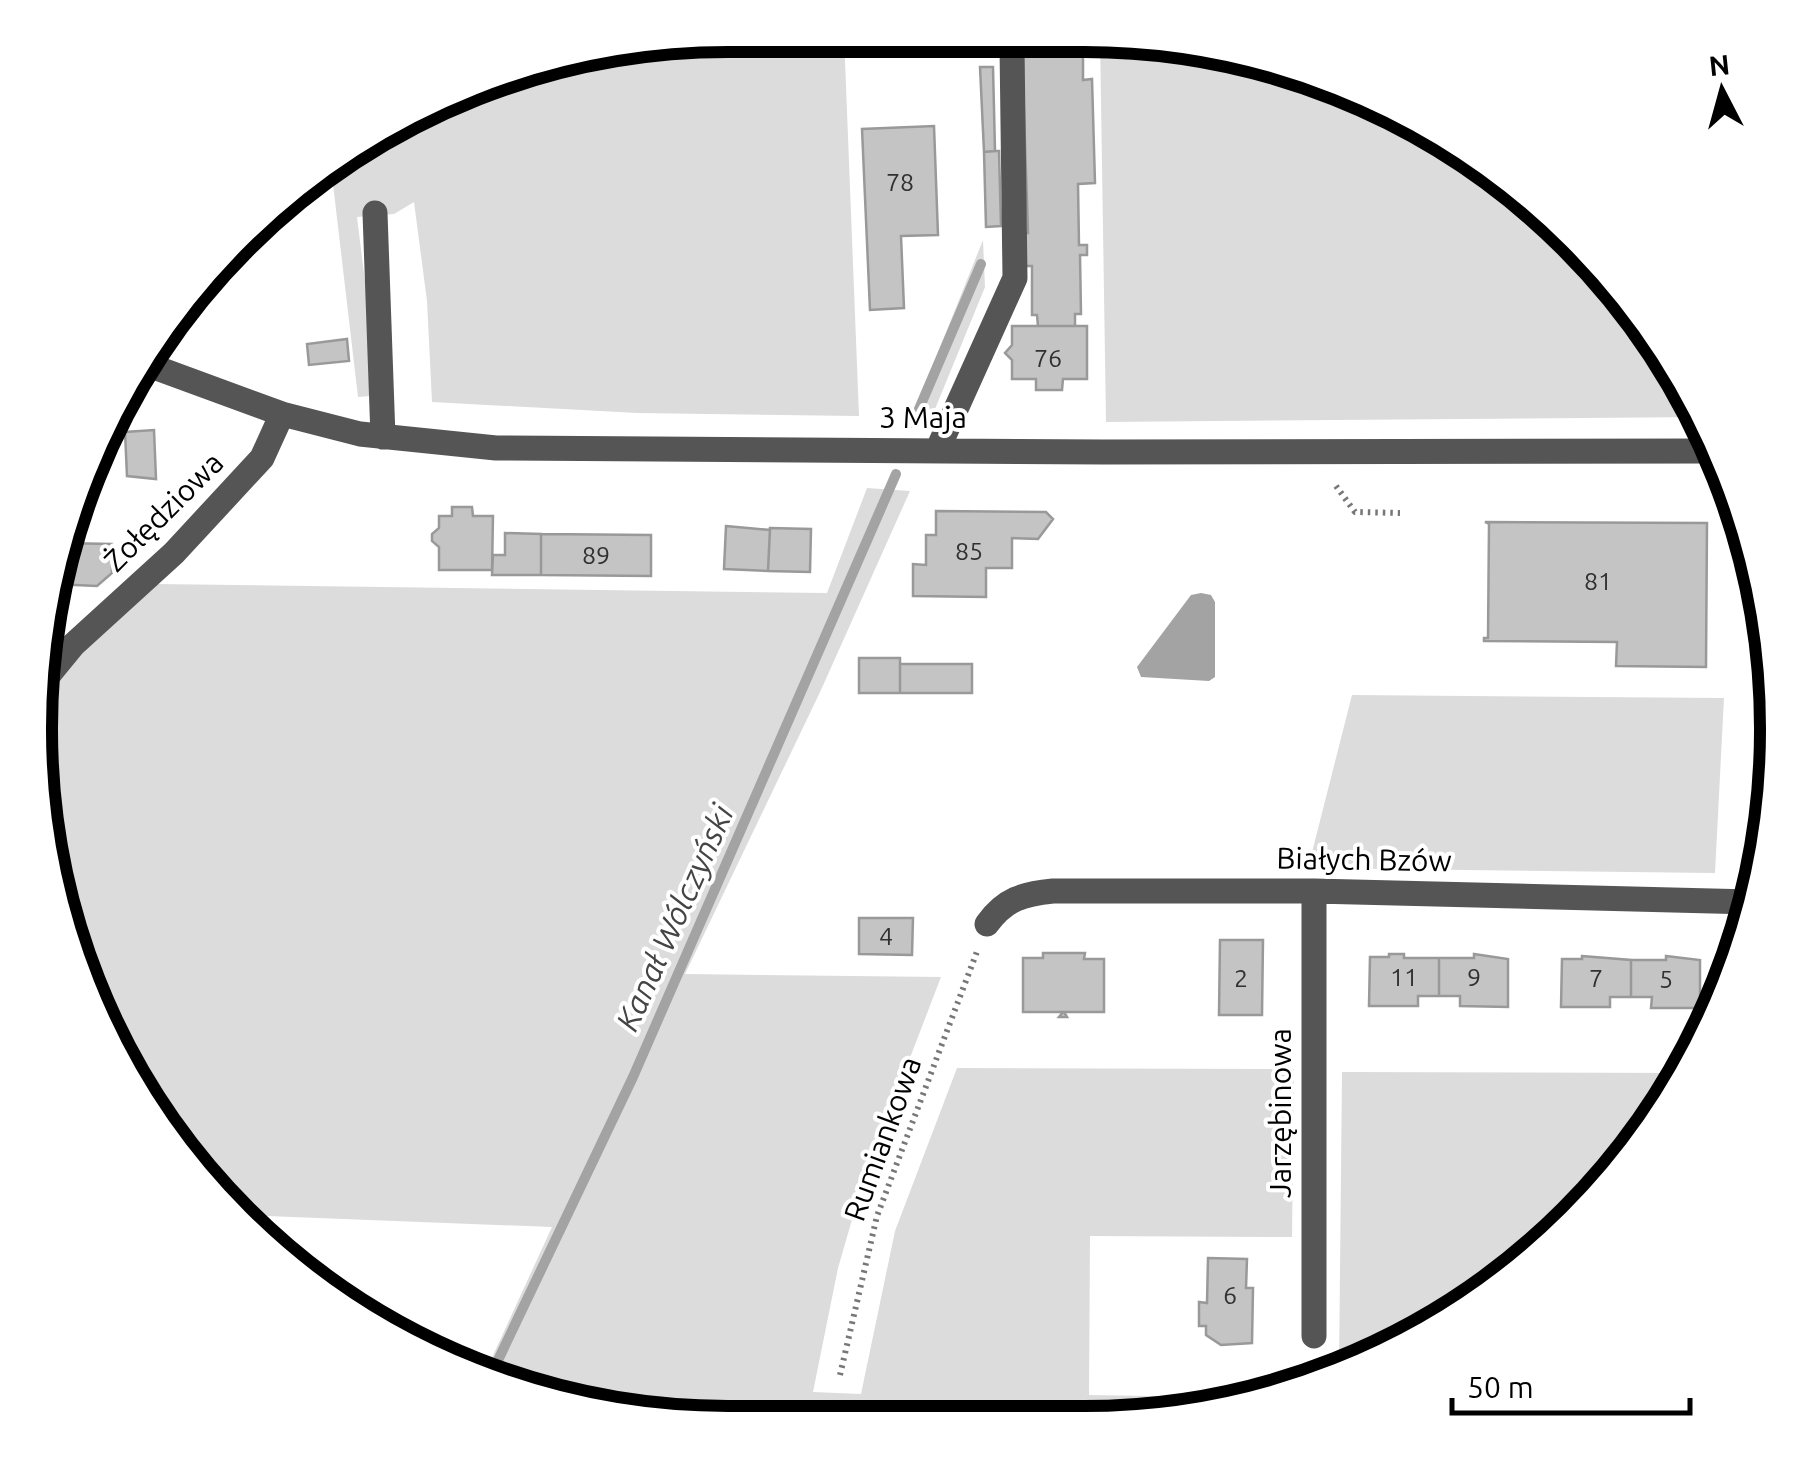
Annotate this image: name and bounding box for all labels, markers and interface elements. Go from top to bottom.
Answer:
north arrow [1672,40,1772,140]
text: N [1707,48,1731,81]
house number: 78 [886,168,914,196]
house number: 76 [1034,344,1062,372]
street label: 3 Maja [879,400,967,434]
street label: Żołędziowa [97,445,230,578]
house number: 85 [955,537,983,565]
house number: 89 [582,541,610,569]
house number: 81 [1584,567,1612,595]
water label: Kanał Wólczyński [608,798,740,1036]
street label: Białych Bzów [1276,840,1452,878]
house number: 4 [879,922,893,950]
house number: 11 [1390,963,1418,991]
house number: 9 [1467,963,1481,991]
house number: 2 [1234,964,1248,992]
house number: 7 [1589,964,1603,992]
house number: 5 [1659,965,1673,993]
street label: Jarzębinowa [1263,1028,1297,1198]
street label: Rumiankowa [837,1052,927,1225]
house number: 6 [1223,1281,1237,1309]
scale bar [1452,1353,1690,1415]
text: 50 m [1467,1370,1534,1404]

